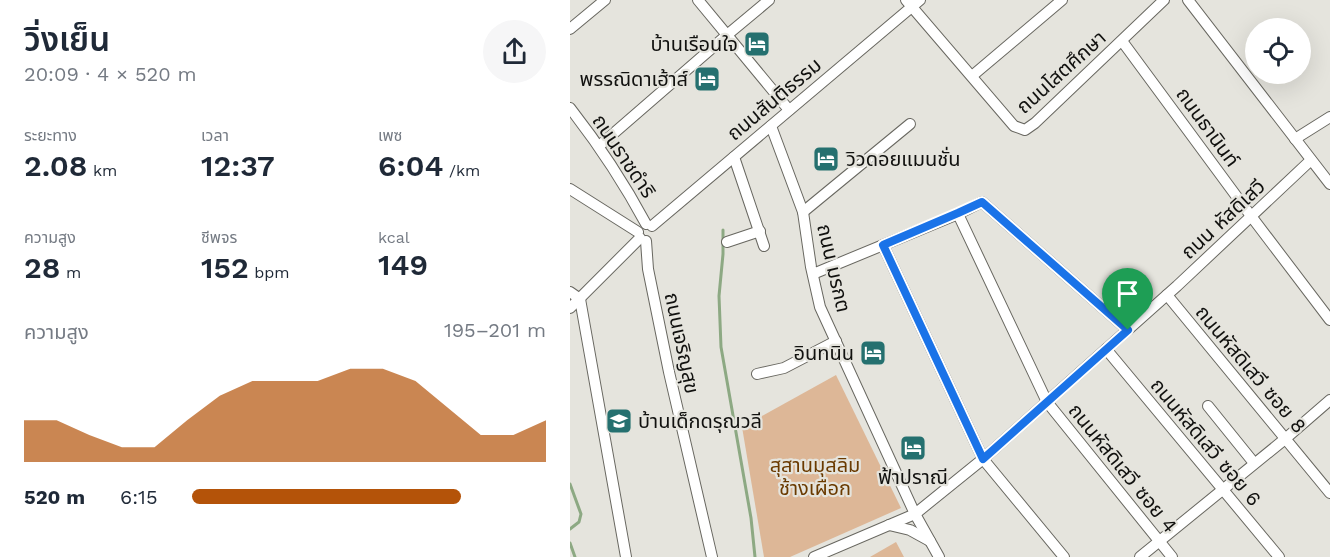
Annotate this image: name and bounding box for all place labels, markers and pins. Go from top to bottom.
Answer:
hotel icon: บ้านเรือนใจ [742,29,772,59]
place label: บ้านเรือนใจ [651,32,738,56]
hotel icon: พรรณิดาเฮ้าส์ [692,64,722,94]
place label: พรรณิดาเฮ้าส์ [580,67,688,91]
hotel icon: วิวดอยแมนชั่น [811,144,841,174]
place label: วิวดอยแมนชั่น [845,146,961,171]
pin [1102,268,1153,330]
hotel icon: อินทนิน [858,338,888,368]
place label: อินทนิน [794,341,854,365]
school or university icon: บ้านเด็กดรุณวลี [604,406,634,436]
place label: บ้านเด็กดรุณวลี [638,409,762,433]
hotel icon: ฟ้าปราณี [898,433,928,463]
place label: ฟ้าปราณี [878,465,948,489]

